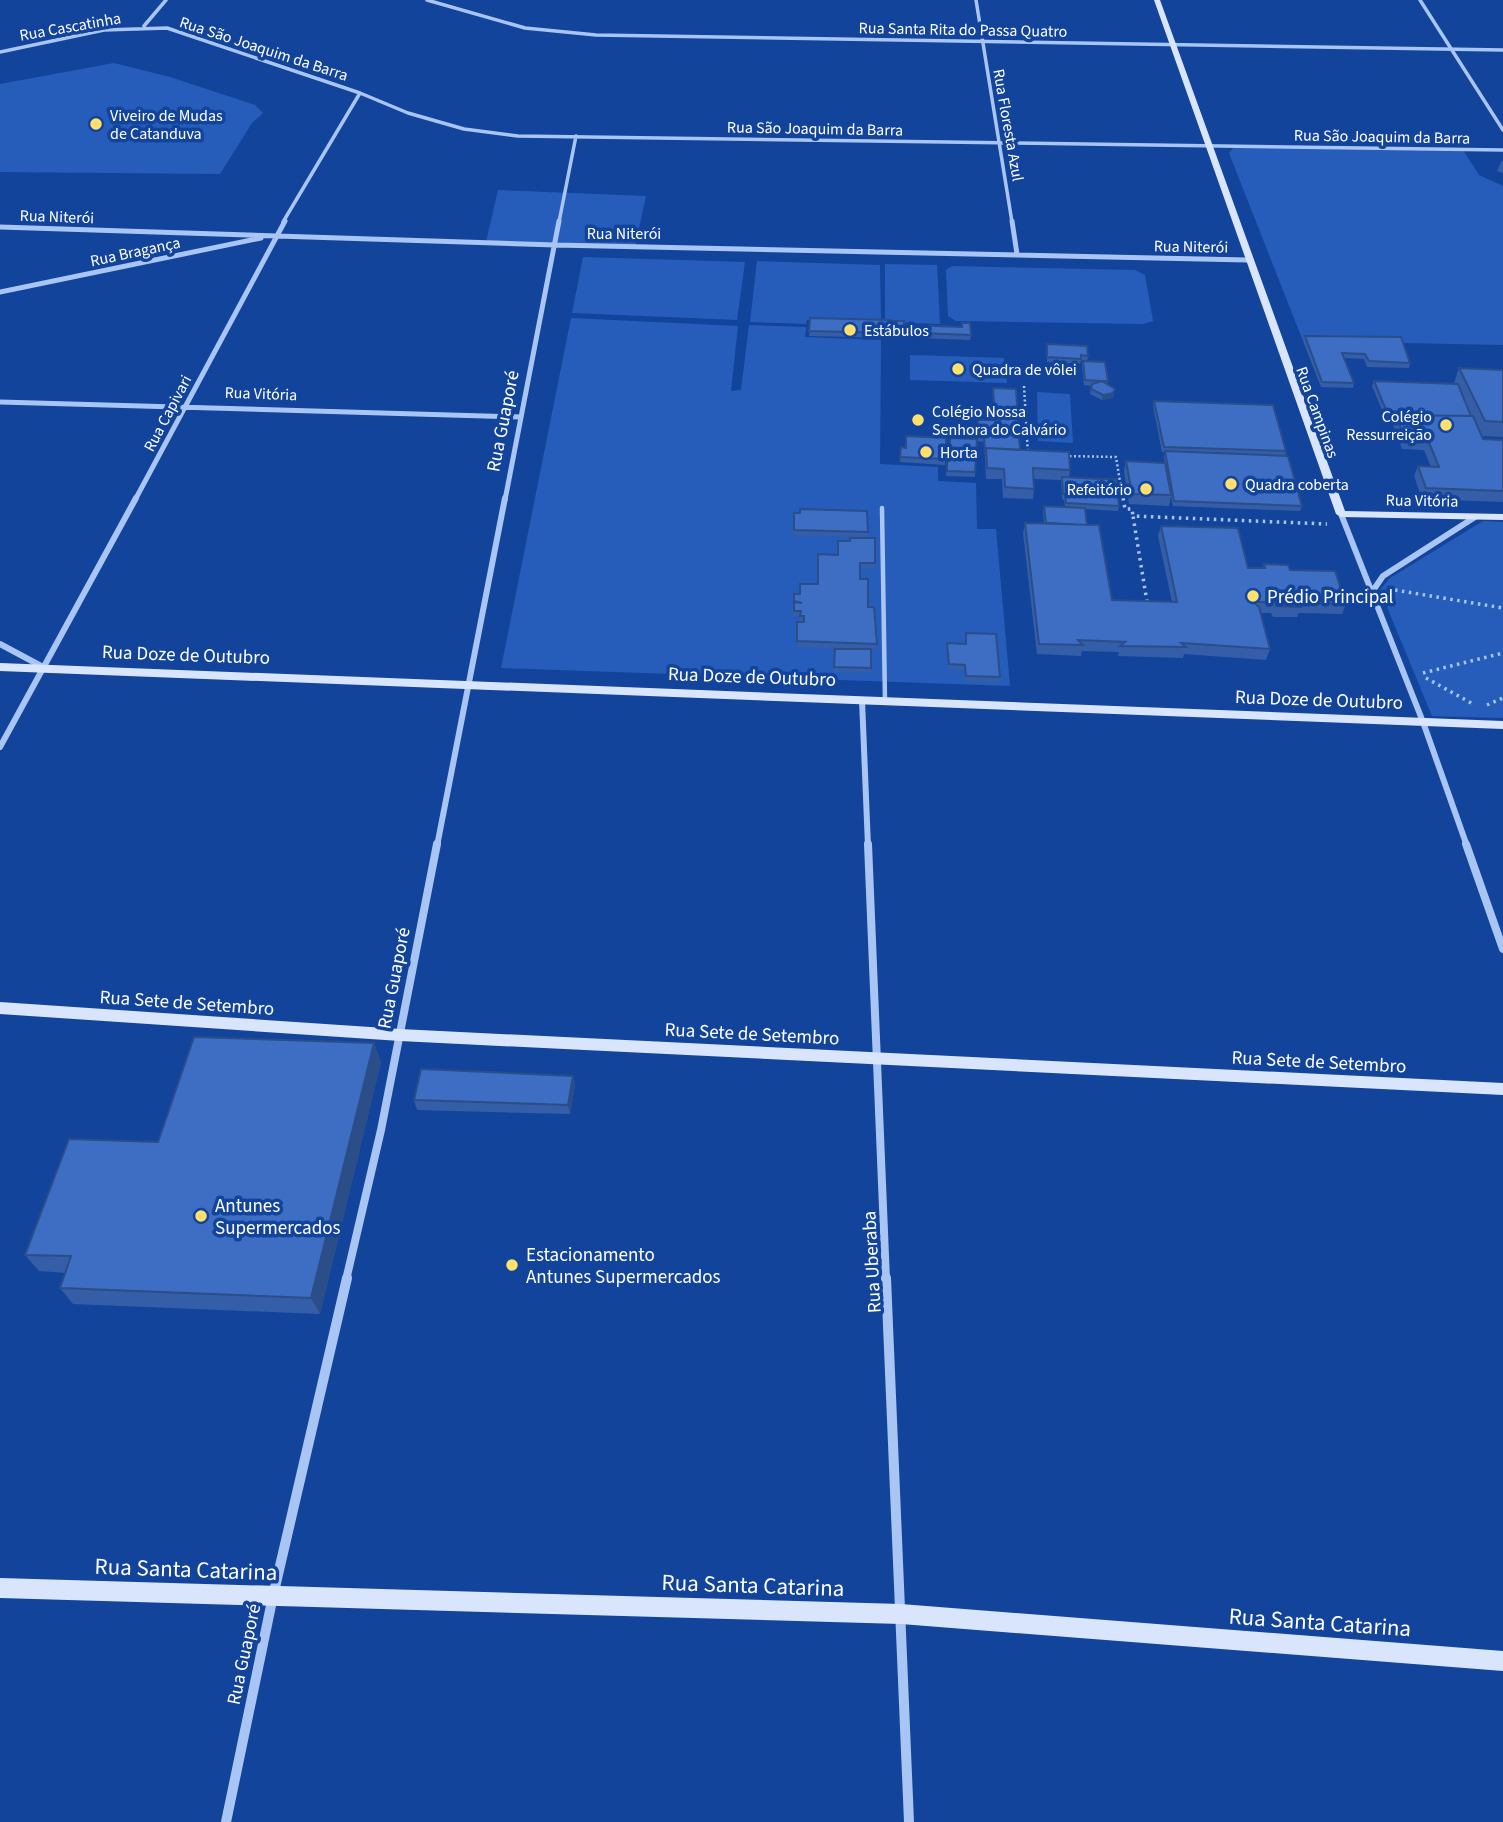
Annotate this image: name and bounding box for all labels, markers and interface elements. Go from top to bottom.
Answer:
street label: Rua Cascatinha [18,7,123,47]
street label: Rua São Joaquim da Barra [177,11,351,87]
street label: Rua Santa Rita do Passa Quatro [858,17,1067,43]
street label: Rua Floresta Azul [987,67,1029,183]
place label: Viveiro de Mudas de Catanduva [110,105,223,145]
marker: Viveiro de Mudas de Catanduva [88,116,104,132]
street label: Rua São Joaquim da Barra [727,116,903,142]
street label: Rua São Joaquim da Barra [1294,124,1470,150]
street label: Rua Niterói [19,205,95,229]
street label: Rua Niterói [587,223,661,245]
street label: Rua Bragança [88,232,182,272]
street label: Rua Niterói [1154,235,1228,259]
place label: Estábulos [864,320,929,342]
marker: Estábulos [842,322,858,338]
place label: Quadra de vôlei [972,359,1077,381]
marker: Quadra de vôlei [950,361,966,377]
street label: Rua Campinas [1290,364,1344,461]
street label: Rua Guaporé [480,368,527,474]
street label: Rua Capivari [139,371,197,456]
street label: Rua Vitória [224,382,298,406]
place label: Colégio Nossa Senhora do Calvário [932,401,1066,441]
place label: Colégio Ressurreição [1346,406,1432,446]
marker: Colégio Nossa Senhora do Calvário [910,412,926,428]
marker: Colégio Ressurreição [1438,417,1454,433]
place label: Horta [940,442,978,464]
marker: Horta [918,444,934,460]
place label: Quadra coberta [1245,474,1349,496]
marker: Quadra coberta [1223,476,1239,492]
place label: Refeitório [1067,479,1132,501]
marker: Refeitório [1138,481,1154,497]
street label: Rua Vitória [1385,489,1459,513]
place label: Prédio Principal [1267,584,1394,611]
marker: Prédio Principal [1245,588,1261,604]
street label: Rua Doze de Outubro [101,639,270,672]
street label: Rua Doze de Outubro [667,661,836,694]
street label: Rua Doze de Outubro [1234,684,1403,717]
street label: Rua Guaporé [371,925,418,1031]
street label: Rua Sete de Setembro [99,984,275,1023]
street label: Rua Sete de Setembro [664,1016,840,1053]
street label: Rua Sete de Setembro [1231,1044,1407,1081]
place label: Antunes Supermercados [215,1193,340,1242]
marker: Antunes Supermercados [193,1208,209,1224]
street label: Rua Uberaba [856,1210,889,1314]
place label: Estacionamento Antunes Supermercados [526,1242,721,1291]
marker: Estacionamento Antunes Supermercados [504,1257,520,1273]
street label: Rua Santa Catarina [94,1550,278,1589]
street label: Rua Santa Catarina [661,1566,845,1605]
street label: Rua Santa Catarina [1228,1600,1412,1645]
street label: Rua Guaporé [221,1601,268,1707]

